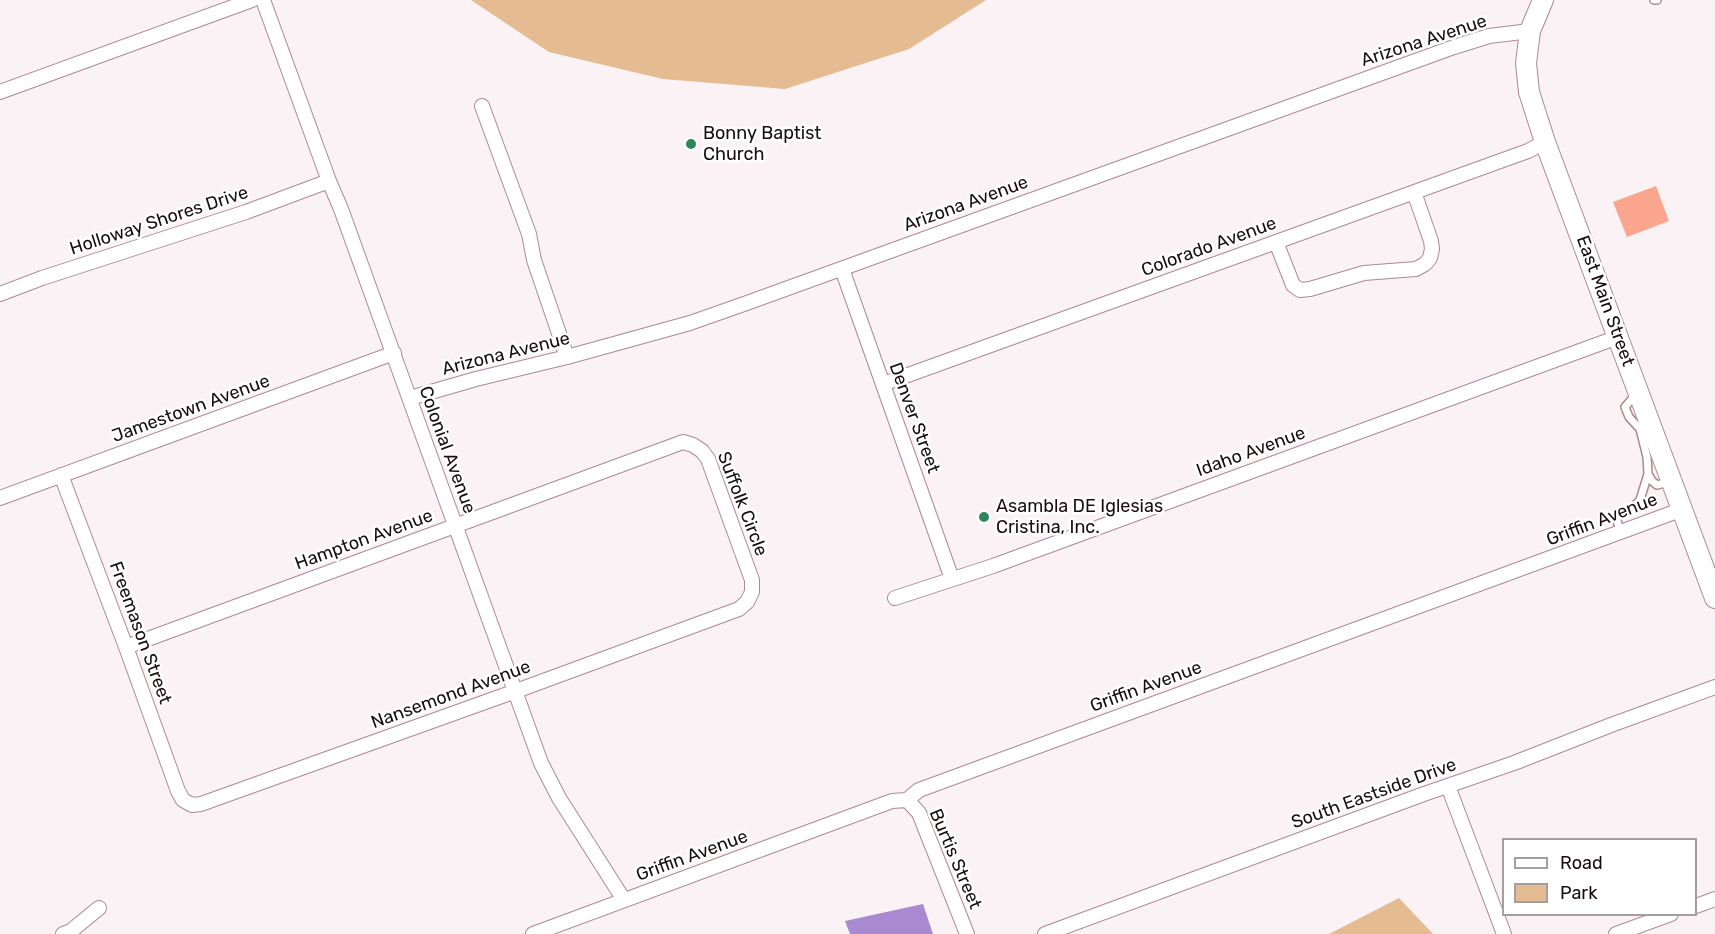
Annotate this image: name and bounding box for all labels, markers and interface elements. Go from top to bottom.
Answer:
street label: Arizona Avenue [1358,10,1490,72]
place label: Bonny Baptist Church [703,123,821,166]
marker: Bonny Baptist Church [684,137,698,151]
street label: Arizona Avenue [901,171,1031,237]
street label: Holloway Shores Drive [67,182,251,260]
street label: Colorado Avenue [1139,213,1279,281]
street label: East Main Street [1571,233,1639,369]
street label: Arizona Avenue [440,328,572,380]
street label: Denver Street [884,360,944,476]
street label: Jamestown Avenue [109,370,273,448]
street label: Colonial Avenue [414,383,480,517]
street label: Idaho Avenue [1194,422,1308,482]
street label: Suffolk Circle [712,449,772,559]
street label: Griffin Avenue [1543,489,1661,551]
place label: Asambla DE Iglesias Cristina, Inc. [996,496,1163,538]
street label: Hampton Avenue [292,505,436,575]
marker: Asambla DE Iglesias Cristina, Inc. [977,510,991,524]
street label: Freemason Street [104,559,176,707]
street label: Nansemond Avenue [368,656,534,734]
street label: Griffin Avenue [1087,657,1205,717]
street label: South Eastside Drive [1289,754,1459,834]
street label: Burtis Street [924,806,986,912]
street label: Griffin Avenue [633,826,751,886]
legend [1502,838,1697,916]
text: Road [1560,852,1603,874]
text: Park [1560,882,1597,904]

